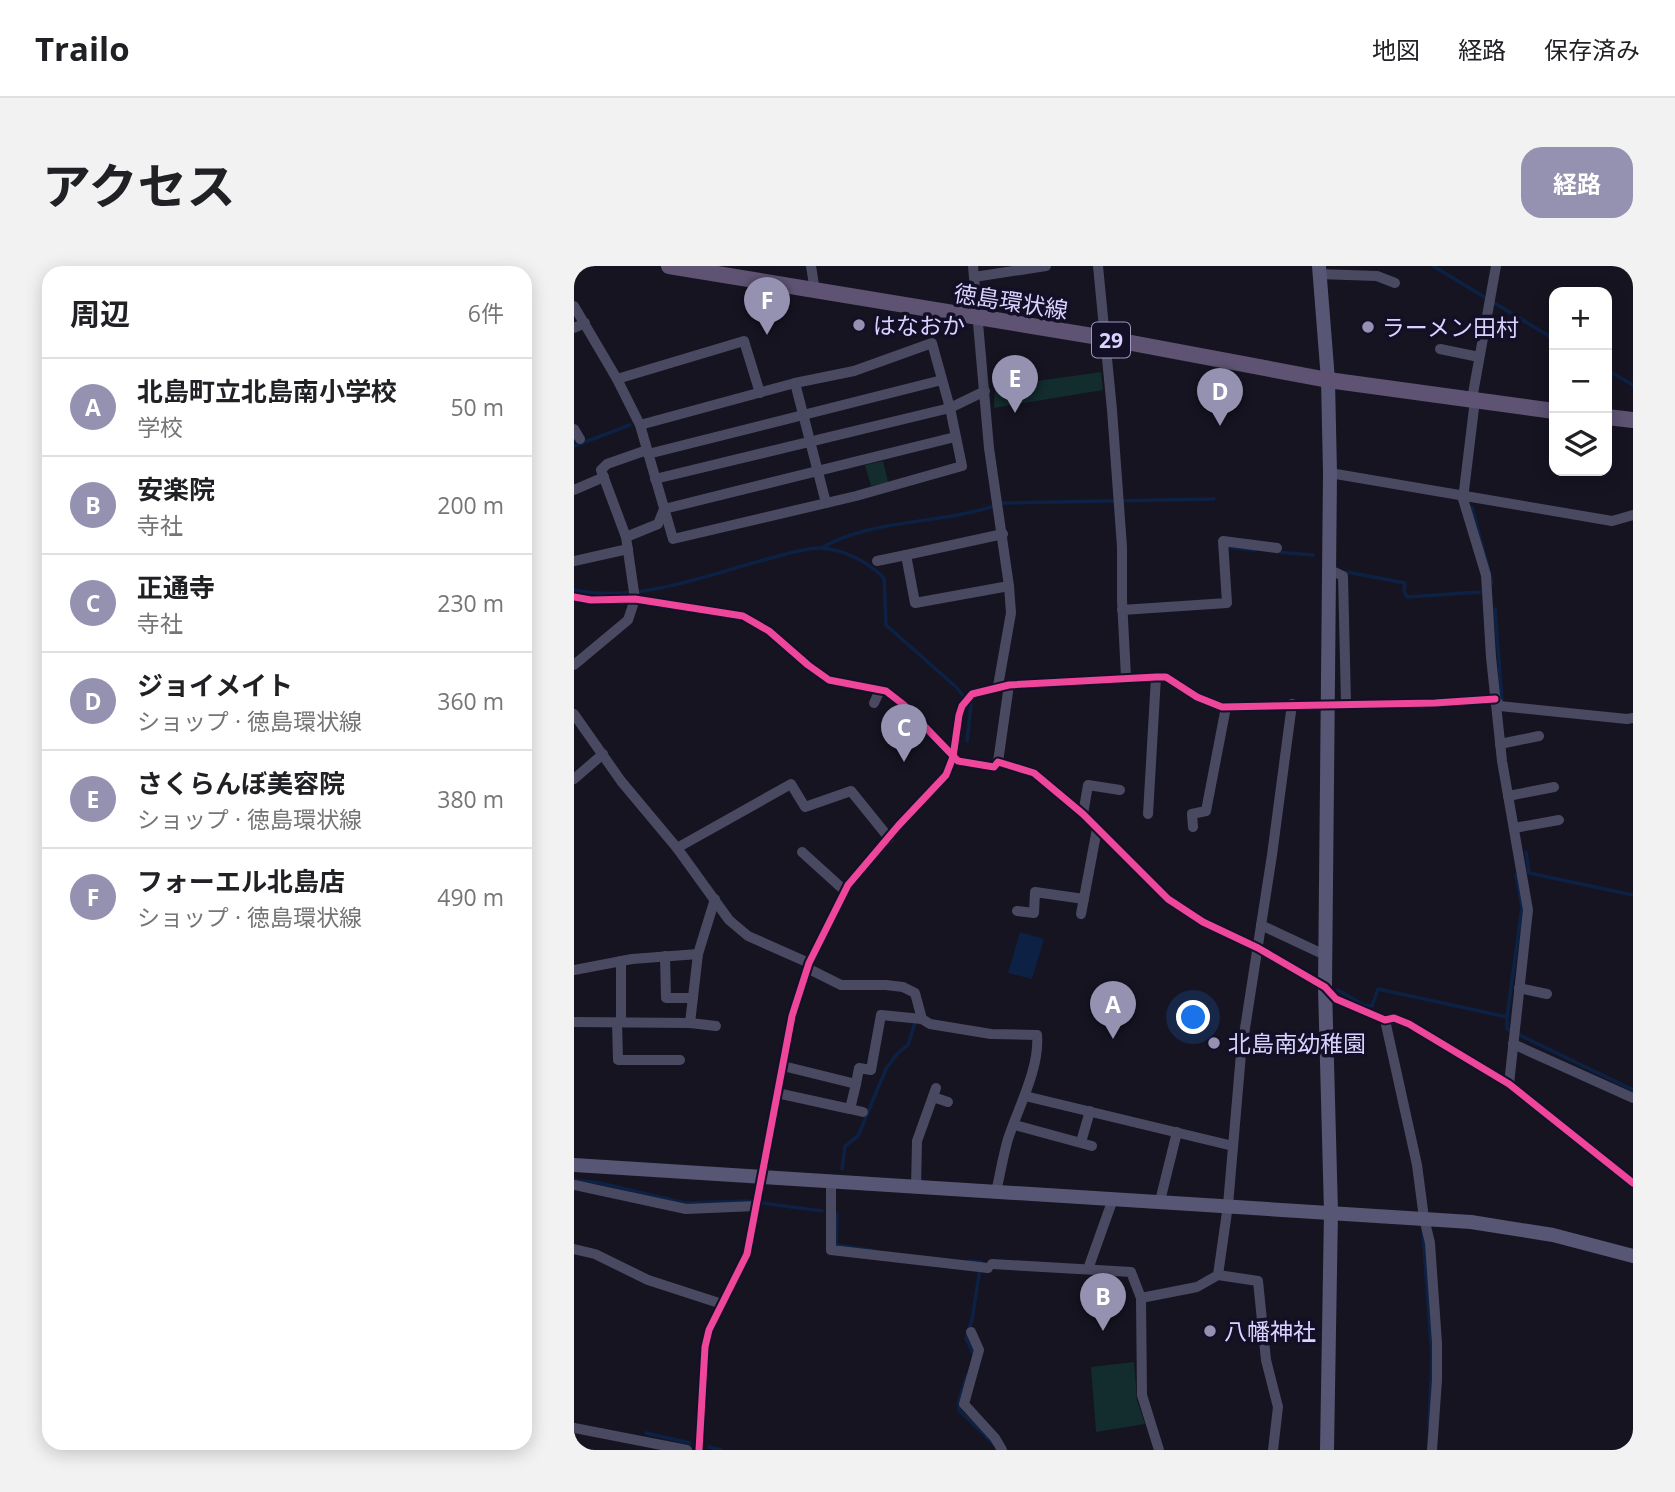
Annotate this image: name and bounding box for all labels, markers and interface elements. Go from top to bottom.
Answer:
text: Trailo [35,26,130,71]
text: 地図 [1372,33,1420,66]
text: 経路 [1458,33,1506,66]
text: 保存済み [1544,33,1640,66]
button: 経路 [1521,147,1633,218]
text: アクセス [42,152,236,218]
street label: 徳島環状線 [952,276,1070,326]
pin: F [744,277,790,335]
map controls [1549,287,1612,476]
button: + [1549,287,1612,350]
text: 周辺 [70,293,130,334]
text: 6件 [468,297,504,329]
place label: はなおか [873,309,965,341]
place label: ラーメン田村 [1382,311,1519,343]
marker: はなおか [851,317,867,333]
marker: ラーメン田村 [1360,319,1376,335]
road number: 29 [1092,322,1130,358]
button: − [1549,350,1612,413]
pin: E [992,355,1038,413]
pin: D [1197,368,1243,426]
text: 北島町立北島南小学校 [137,373,397,409]
text: A [85,391,101,423]
text: 50 m [450,391,504,423]
text: 学校 [137,411,183,443]
button: layers [1549,413,1612,476]
text: 安楽院 [137,471,215,507]
text: B [85,489,101,521]
text: 200 m [437,489,504,521]
text: 寺社 [137,509,183,541]
text: 正通寺 [137,569,215,605]
text: C [86,587,100,619]
text: 230 m [437,587,504,619]
text: 寺社 [137,607,183,639]
text: ジョイメイト [137,667,293,703]
text: D [84,685,102,717]
text: 360 m [437,685,504,717]
pin: C [881,704,927,762]
text: ショップ · 徳島環状線 [137,705,362,737]
text: さくらんぼ美容院 [137,765,345,801]
text: E [87,783,99,815]
text: 380 m [437,783,504,815]
text: ショップ · 徳島環状線 [137,803,362,835]
text: フォーエル北島店 [137,863,345,899]
text: F [87,881,99,913]
text: 490 m [437,881,504,913]
text: ショップ · 徳島環状線 [137,901,362,933]
pin: A [1090,981,1136,1039]
your location [1176,1000,1210,1034]
place label: 北島南幼稚園 [1228,1027,1366,1059]
marker: 北島南幼稚園 [1206,1035,1222,1051]
pin: B [1080,1273,1126,1331]
place label: 八幡神社 [1224,1315,1316,1347]
marker: 八幡神社 [1202,1323,1218,1339]

